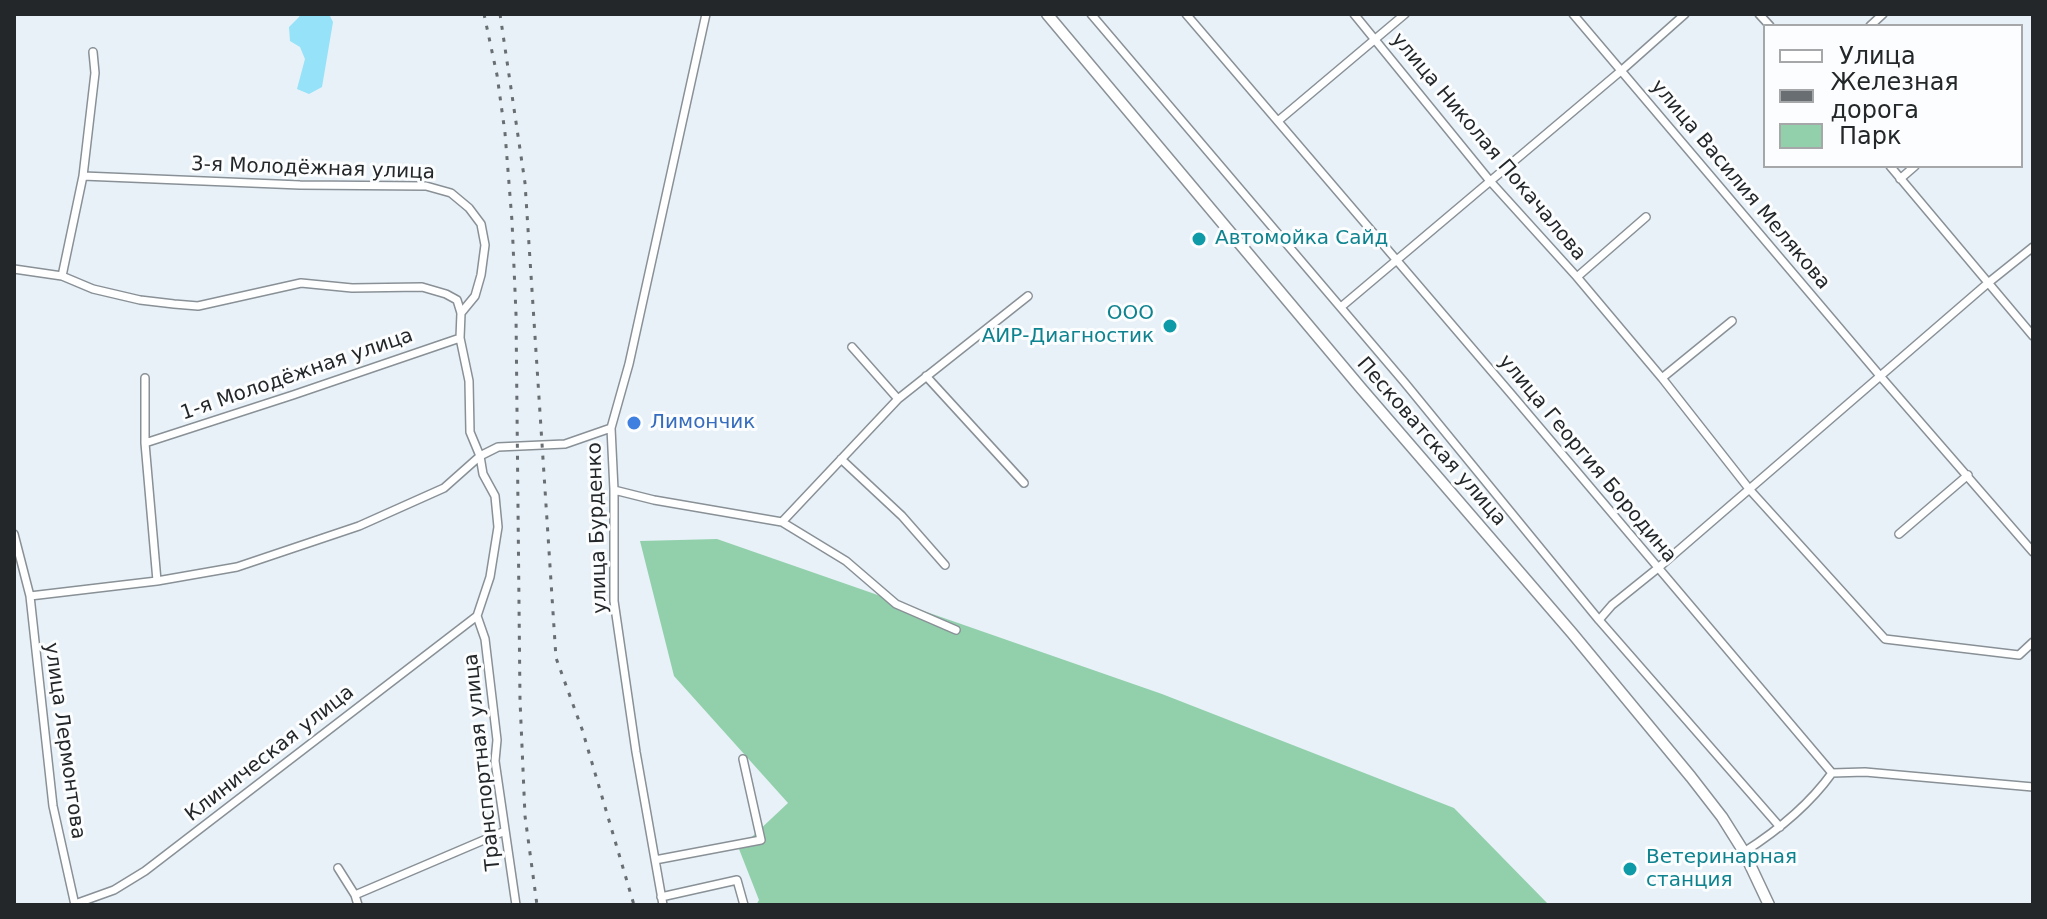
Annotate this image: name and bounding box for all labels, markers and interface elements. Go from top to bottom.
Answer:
legend [1763,24,2023,168]
street label: улица Николая Покачалова [1385,28,1591,266]
text: Улица [1839,42,1916,70]
text: Железная дорога [1830,68,1959,124]
street label: улица Василия Мелякова [1645,75,1835,295]
text: Парк [1839,122,1901,150]
street label: 3-я Молодёжная улица [191,153,435,185]
place label: Автомойка Сайд [1215,227,1388,251]
marker: Автомойка Сайд [1190,230,1208,248]
place label: ООО АИР-Диагностик [982,302,1154,349]
marker: ООО АИР-Диагностик [1161,317,1179,335]
street label: 1-я Молодёжная улица [178,324,416,426]
street label: улица Георгия Бородина [1493,350,1681,568]
street label: Песковатская улица [1351,353,1511,531]
place label: Лимончик [650,411,755,435]
marker: Лимончик [625,414,643,432]
street label: улица Бурденко [583,442,613,614]
street label: улица Лермонтова [38,641,90,841]
street label: Транспортная улица [460,652,506,872]
street label: Клиническая улица [181,681,359,827]
place label: Ветеринарная станция [1646,846,1797,893]
marker: Ветеринарная станция [1621,860,1639,878]

